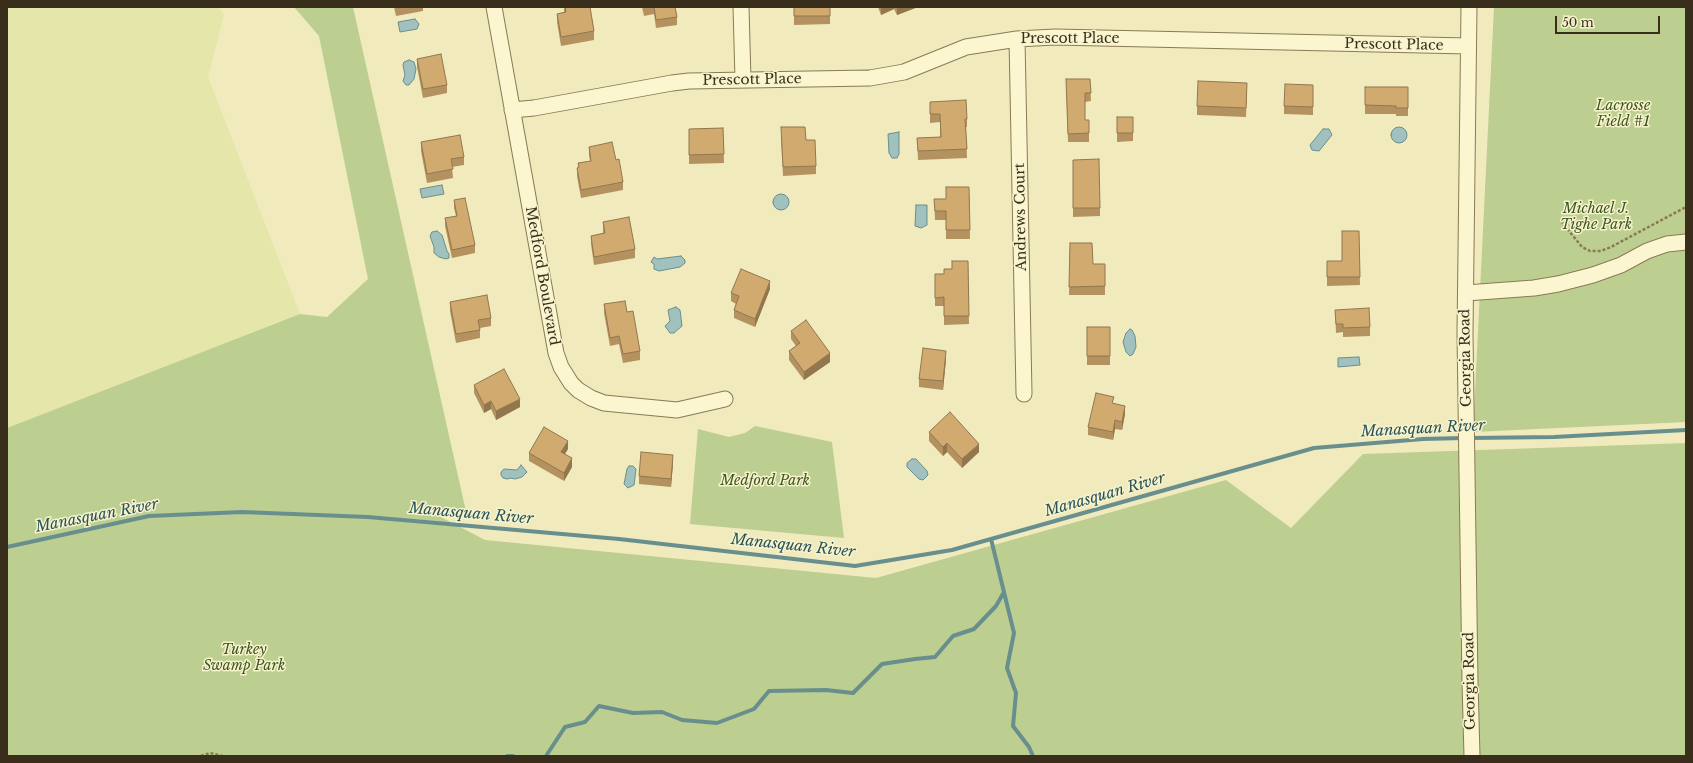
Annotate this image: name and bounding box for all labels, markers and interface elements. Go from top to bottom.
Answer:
scale bar [1557,8,1662,34]
text: 50 m [1562,15,1594,30]
street label: Prescott Place [1020,31,1120,47]
street label: Prescott Place [1344,36,1444,54]
street label: Prescott Place [702,71,802,89]
park label: Lacrosse Field #1 [1596,98,1650,130]
street label: Andrews Court [1012,163,1030,271]
park label: Michael J. Tighe Park [1560,201,1632,234]
street label: Medford Boulevard [521,205,563,347]
street label: Georgia Road [1457,309,1475,407]
water label: Manasquan River [1360,417,1486,441]
water label: Manasquan River [1043,469,1167,521]
park label: Medford Park [720,473,810,489]
water label: Manasquan River [34,495,160,537]
water label: Manasquan River [408,500,534,528]
water label: Manasquan River [730,531,856,561]
street label: Georgia Road [1461,632,1479,730]
park label: Turkey Swamp Park [203,642,285,674]

